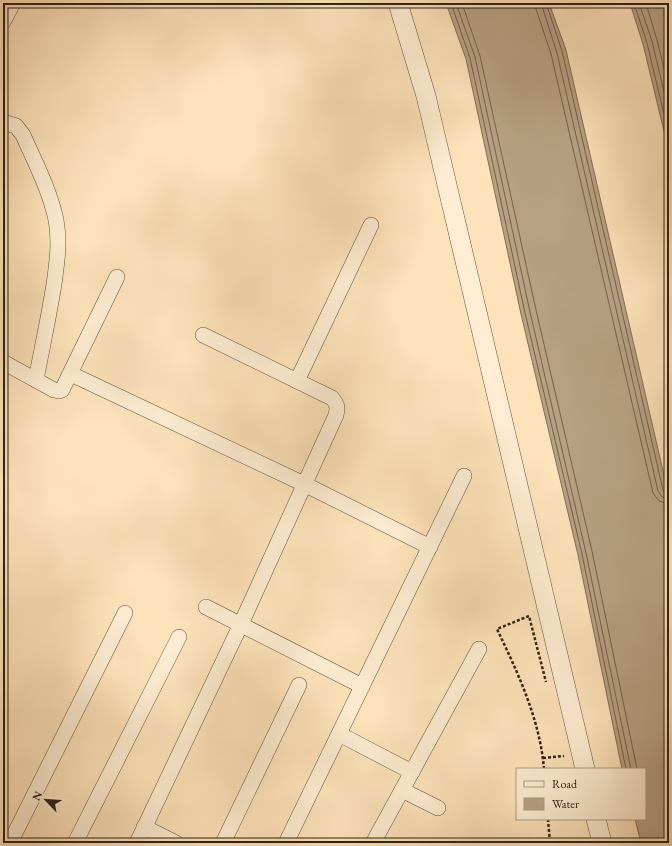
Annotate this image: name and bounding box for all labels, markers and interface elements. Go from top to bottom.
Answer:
legend [516,768,646,820]
text: Road [552,776,578,792]
north arrow [26,780,66,820]
text: N [29,789,45,803]
text: Water [552,796,579,812]

